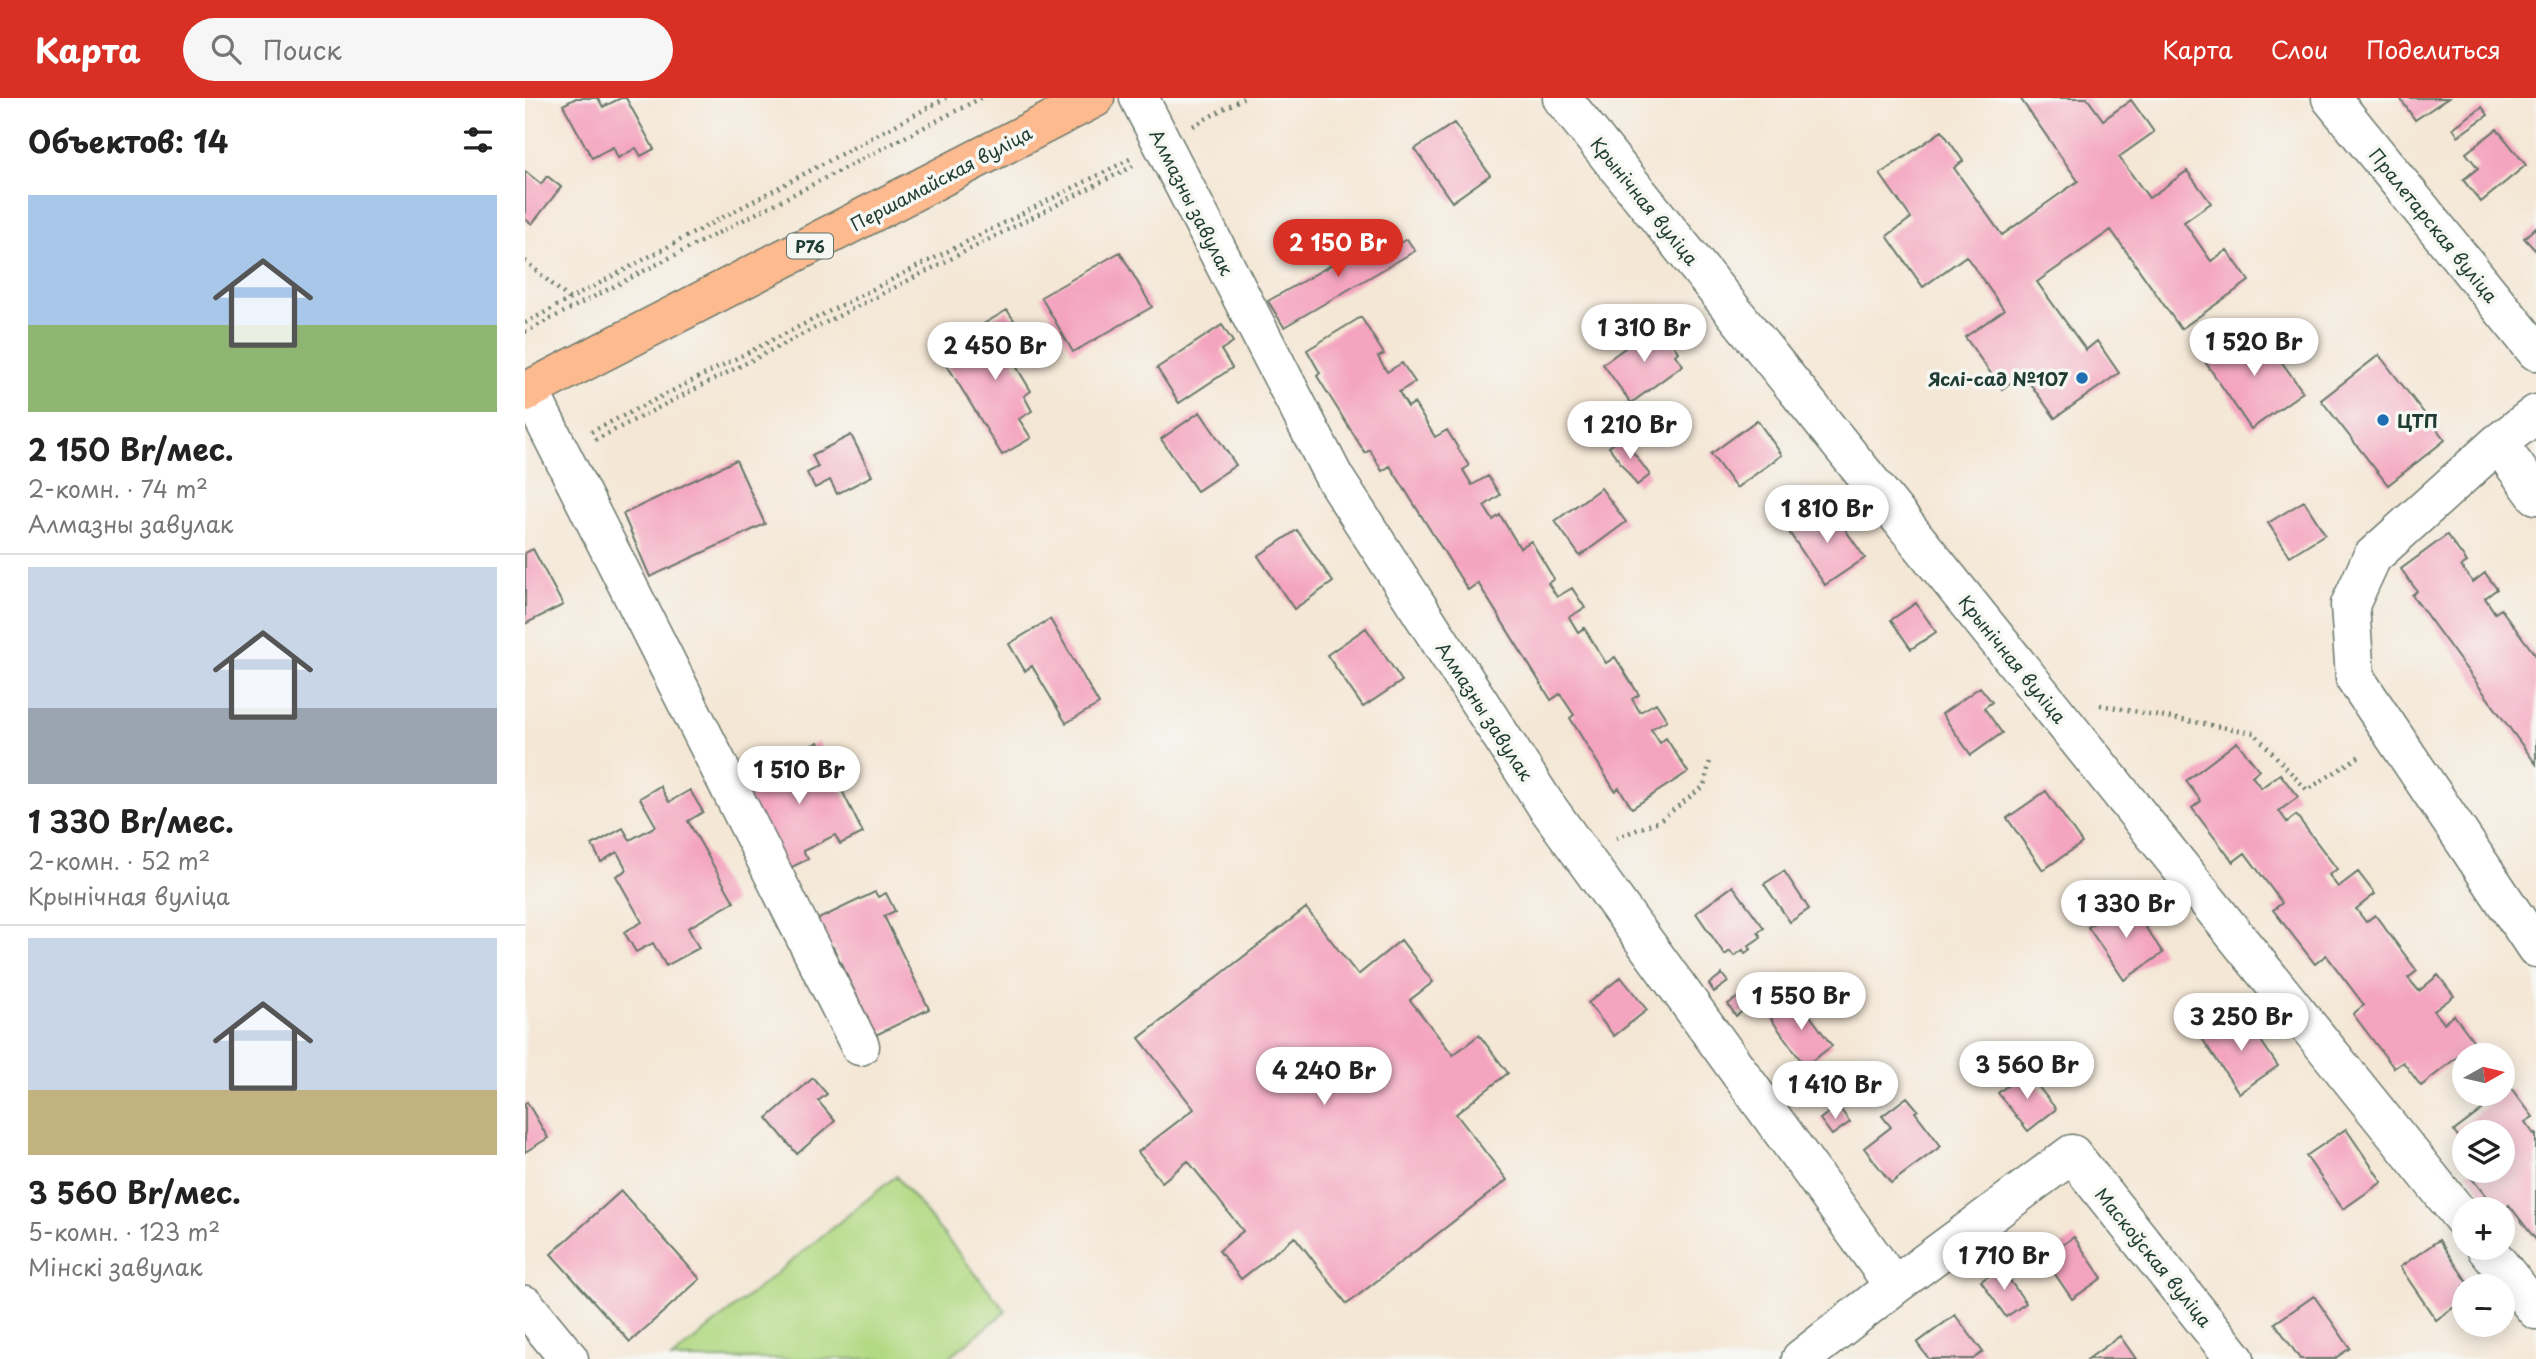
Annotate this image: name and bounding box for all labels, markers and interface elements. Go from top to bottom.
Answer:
search box [183,18,673,81]
text: Карта [35,24,141,74]
icon: search [207,30,245,68]
text: Поиск [263,30,342,69]
text: Карта [2162,31,2233,67]
text: Слои [2271,31,2328,67]
text: Поделиться [2366,31,2501,67]
text: Объектов: 14 [28,118,228,163]
street label: Першамайская вуліца [845,119,1037,237]
icon: filters [459,121,497,159]
street label: Алмазны завулак [1143,124,1241,280]
street label: Крынічная вуліца [1585,131,1705,271]
street label: Пралетарская вуліца [2363,142,2505,308]
pin: 2 150 Br [1266,220,1410,279]
text: 2 150 Br [1289,224,1387,259]
road number: Р76 [787,234,833,258]
icon: home [200,240,326,366]
pin: 1 310 Br [1572,304,1716,364]
text: 1 310 Br [1597,309,1691,344]
pin: 1 520 Br [2182,318,2326,378]
pin: 2 450 Br [923,322,1067,382]
text: 1 520 Br [2206,323,2302,358]
text: 2 450 Br [943,327,1047,362]
place label: Яслі-сад №107 [1927,365,2069,392]
marker: Яслі-сад №107 [2074,370,2090,386]
pin: 1 210 Br [1558,402,1702,461]
text: 1 210 Br [1583,406,1677,441]
place label: ЦТП [2397,407,2438,434]
marker: ЦТП [2375,412,2391,428]
text: 2 150 Br/мес. [28,426,234,471]
text: 2-комн. · 74 m² [28,471,208,506]
pin: 1 810 Br [1755,486,1899,545]
text: 1 810 Br [1781,490,1873,525]
text: Алмазны завулак [28,506,233,541]
street label: Крынічная вуліца [1953,589,2073,729]
icon: home [200,612,326,738]
street label: Алмазны завулак [1430,636,1540,786]
pin: 1 510 Br [727,746,871,806]
text: 1 510 Br [753,751,845,786]
text: 1 330 Br/мес. [28,798,234,843]
text: 2-комн. · 52 m² [28,843,210,878]
text: Крынічная вуліца [28,878,230,913]
pin: 1 330 Br [2054,880,2198,940]
text: 1 330 Br [2077,885,2175,920]
pin: 1 550 Br [1729,972,1873,1032]
text: 1 550 Br [1752,977,1850,1012]
icon: home [200,983,326,1109]
pin: 3 250 Br [2169,993,2313,1053]
text: 3 250 Br [2190,998,2292,1033]
pin: 3 560 Br [1955,1042,2099,1101]
north arrow [2452,1043,2515,1106]
map controls [2452,1043,2515,1337]
text: 3 560 Br [1975,1046,2079,1081]
pin: 4 240 Br [1252,1048,1396,1107]
text: 4 240 Br [1272,1052,1376,1087]
pin: 1 410 Br [1763,1062,1907,1121]
text: 1 410 Br [1788,1066,1882,1101]
button: layers [2452,1120,2515,1183]
text: 3 560 Br/мес. [28,1169,241,1214]
street label: Маскоўская вуліца [2089,1181,2219,1333]
button: + [2452,1197,2515,1260]
text: 5-комн. · 123 m² [28,1214,220,1249]
pin: 1 710 Br [1932,1232,2076,1292]
text: 1 710 Br [1959,1237,2049,1272]
text: Мінскі завулак [28,1249,203,1284]
button: − [2452,1274,2515,1337]

